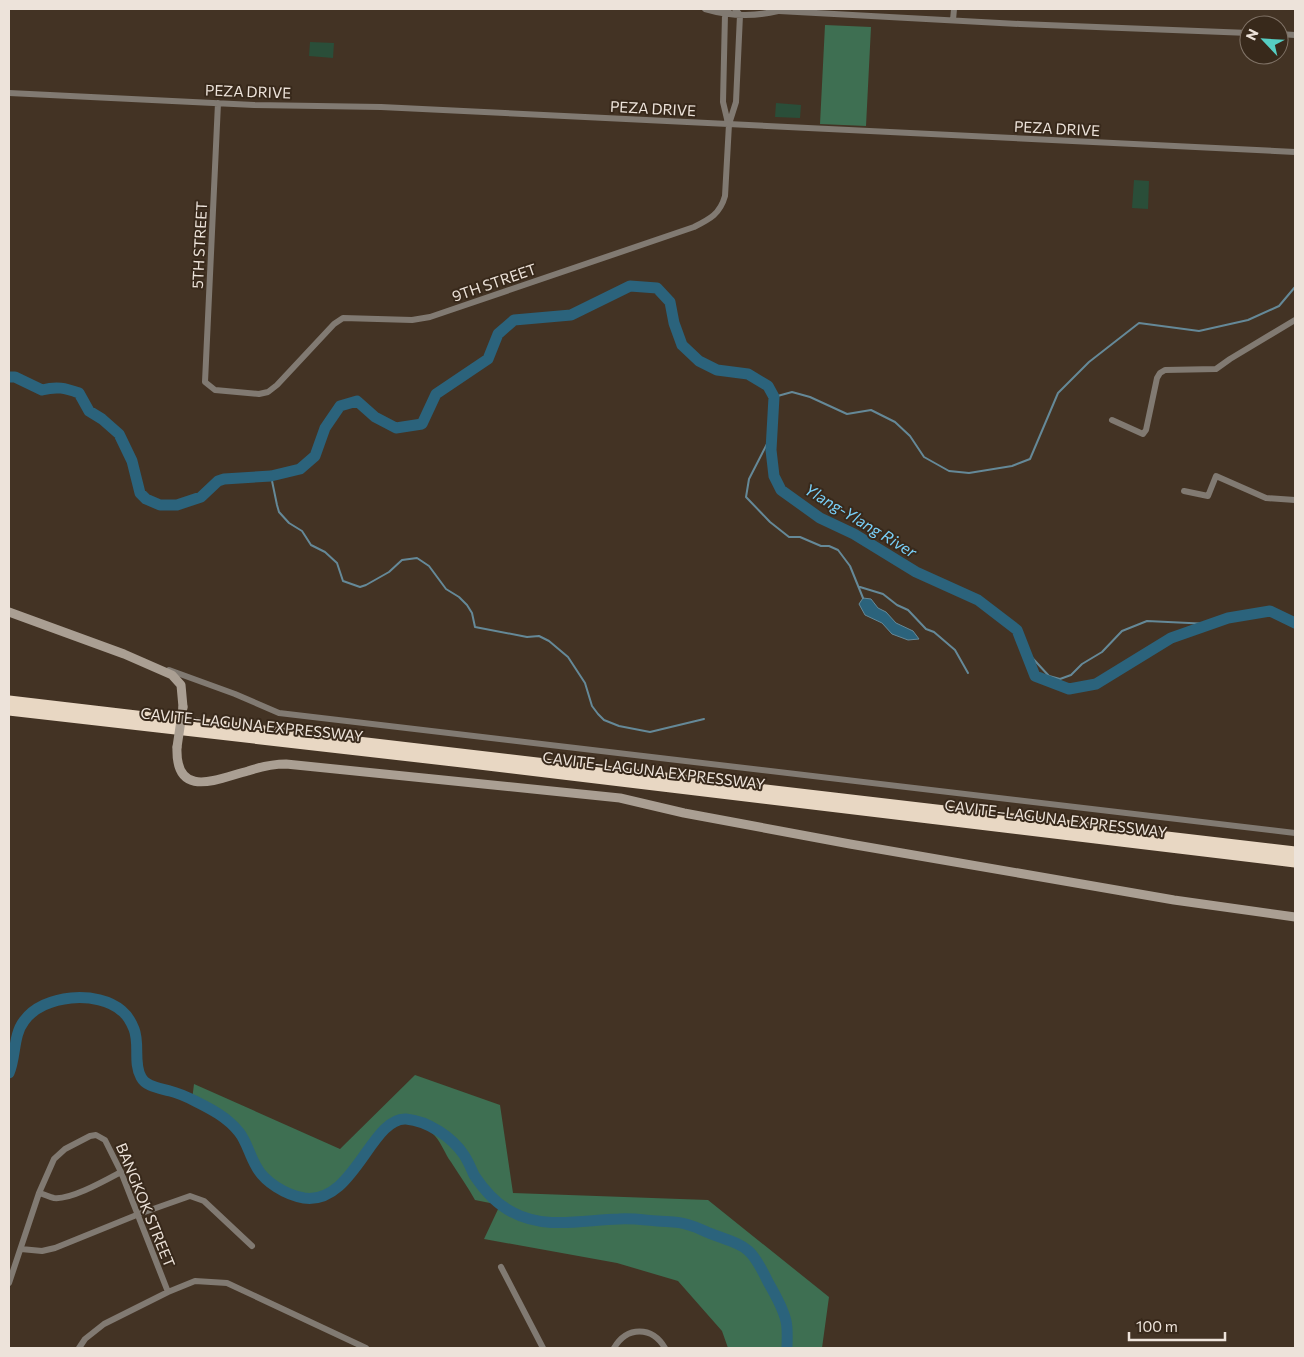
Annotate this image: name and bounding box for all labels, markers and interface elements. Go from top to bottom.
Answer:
north arrow [1239,15,1289,65]
text: N [1242,26,1262,43]
street label: PEZA DRIVE [205,81,291,102]
street label: PEZA DRIVE [610,97,697,119]
street label: PEZA DRIVE [1014,117,1101,139]
street label: 5TH STREET [188,200,210,289]
street label: 9TH STREET [449,259,539,305]
water label: Ylang-Ylang River [801,479,921,561]
street label: CAVITE–LAGUNA EXPRESSWAY [140,703,365,745]
street label: CAVITE–LAGUNA EXPRESSWAY [542,747,767,793]
street label: CAVITE–LAGUNA EXPRESSWAY [944,795,1169,841]
street label: BANGKOK STREET [113,1140,179,1270]
scale bar [1129,1310,1225,1342]
text: 100 m [1136,1317,1178,1335]

